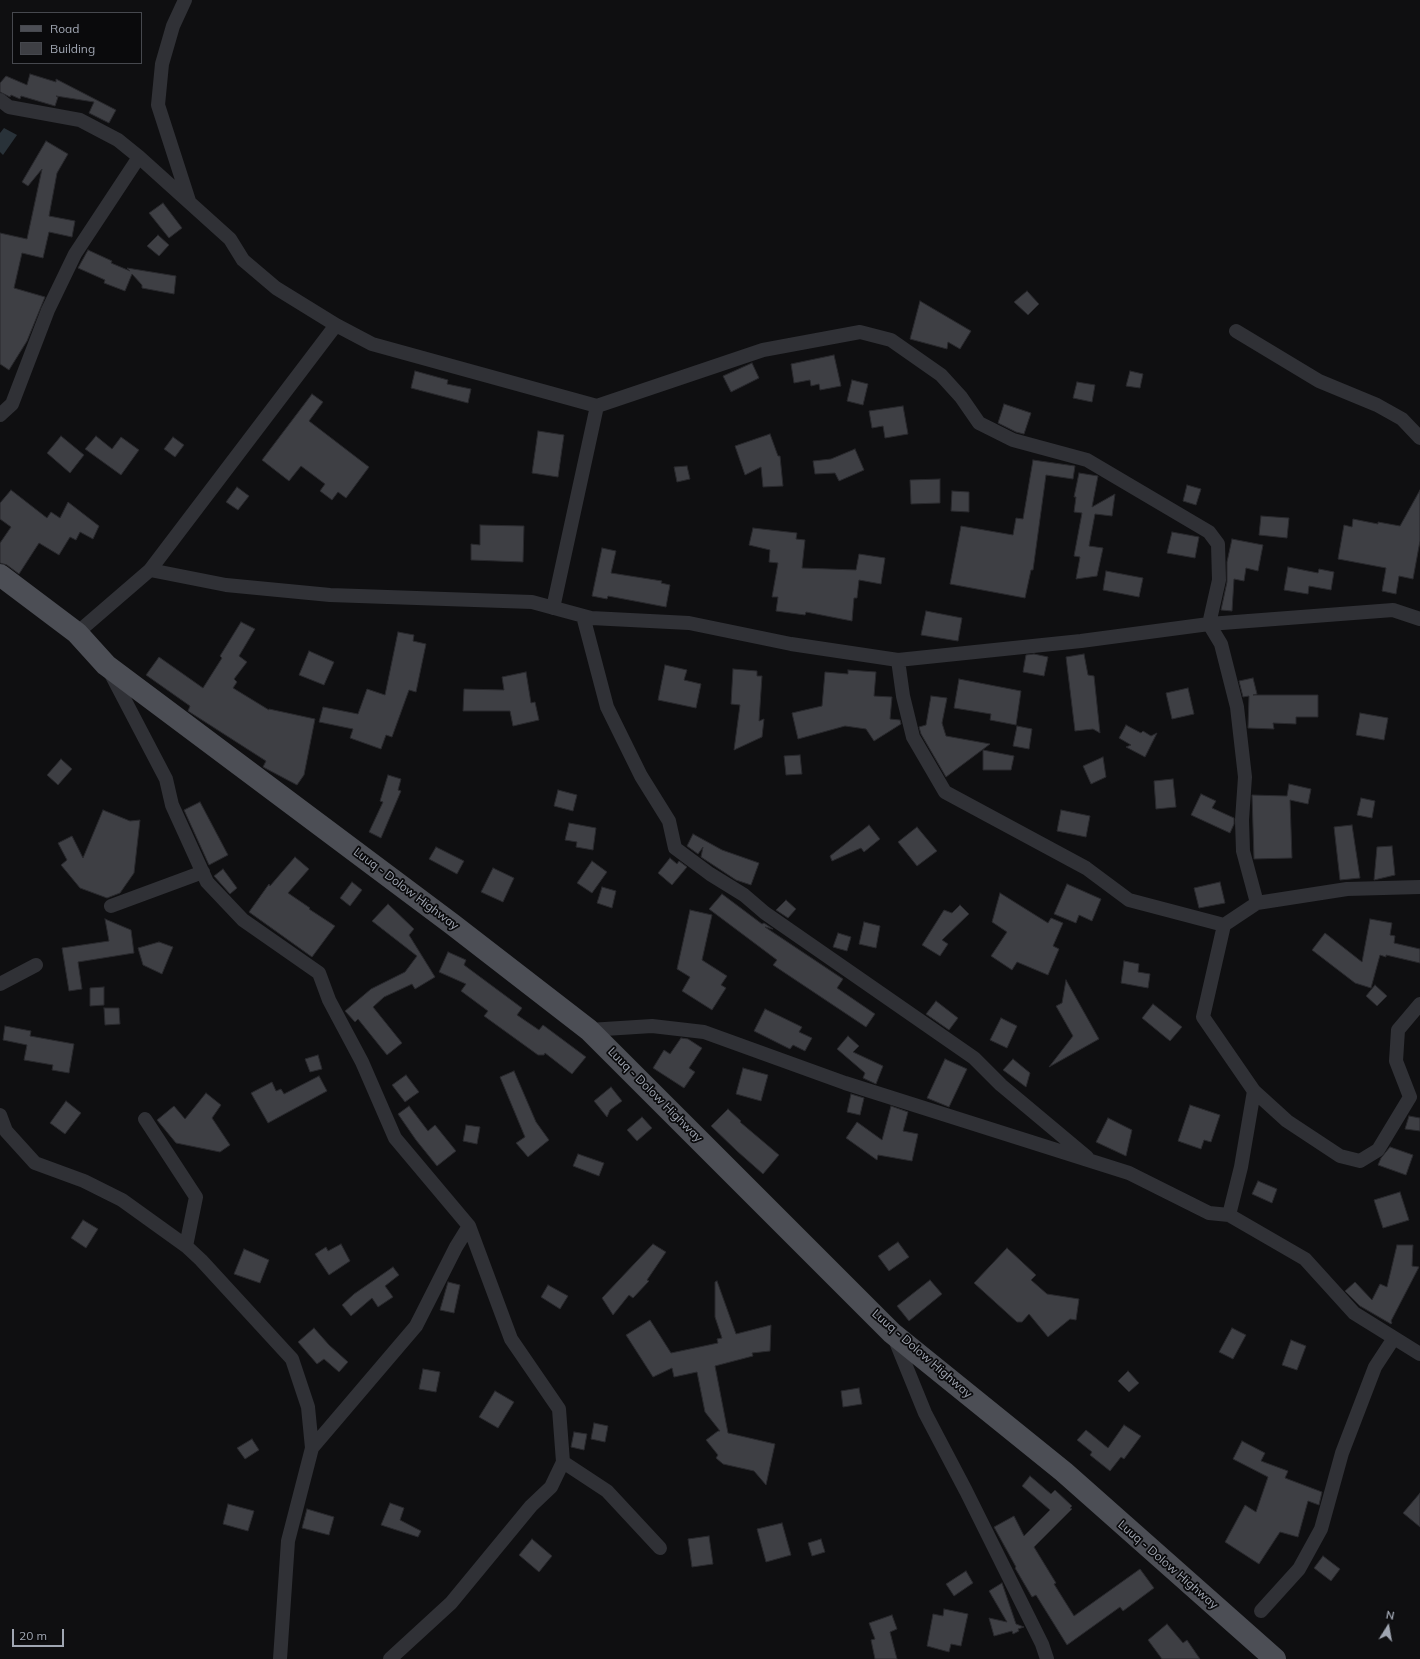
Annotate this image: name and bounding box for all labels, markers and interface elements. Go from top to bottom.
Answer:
legend [12,12,142,64]
text: Road [50,21,79,36]
text: Building [50,41,95,56]
street label: Luuq - Dolow Highway [351,845,461,933]
street label: Luuq - Dolow Highway [605,1045,705,1145]
street label: Luuq - Dolow Highway [869,1307,975,1401]
street label: Luuq - Dolow Highway [1115,1518,1221,1612]
north arrow [1368,1607,1408,1647]
text: N [1385,1608,1396,1623]
scale bar [14,1621,66,1647]
text: 20 m [19,1628,47,1643]

